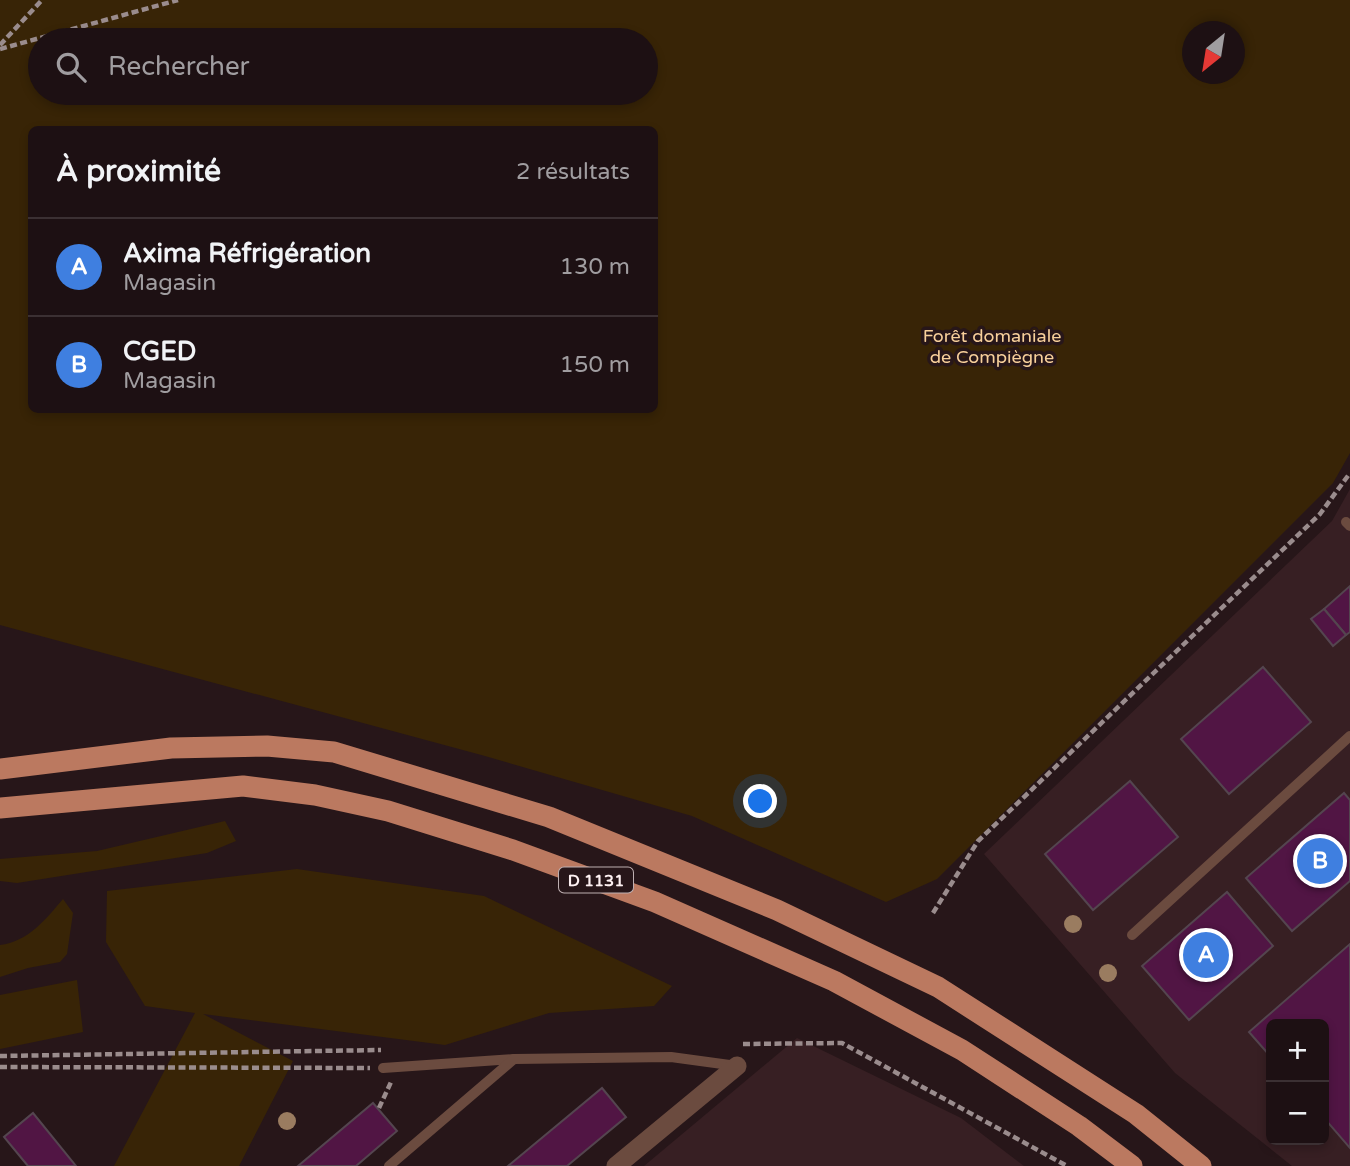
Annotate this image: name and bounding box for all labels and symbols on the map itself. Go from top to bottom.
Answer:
north arrow [1182,21,1245,84]
park label: Forêt domaniale de Compiègne [923,325,1061,368]
your location [743,784,777,818]
pin: B [1297,835,1343,887]
road number: D 1131 [559,867,633,892]
pin: A [1183,929,1229,981]

